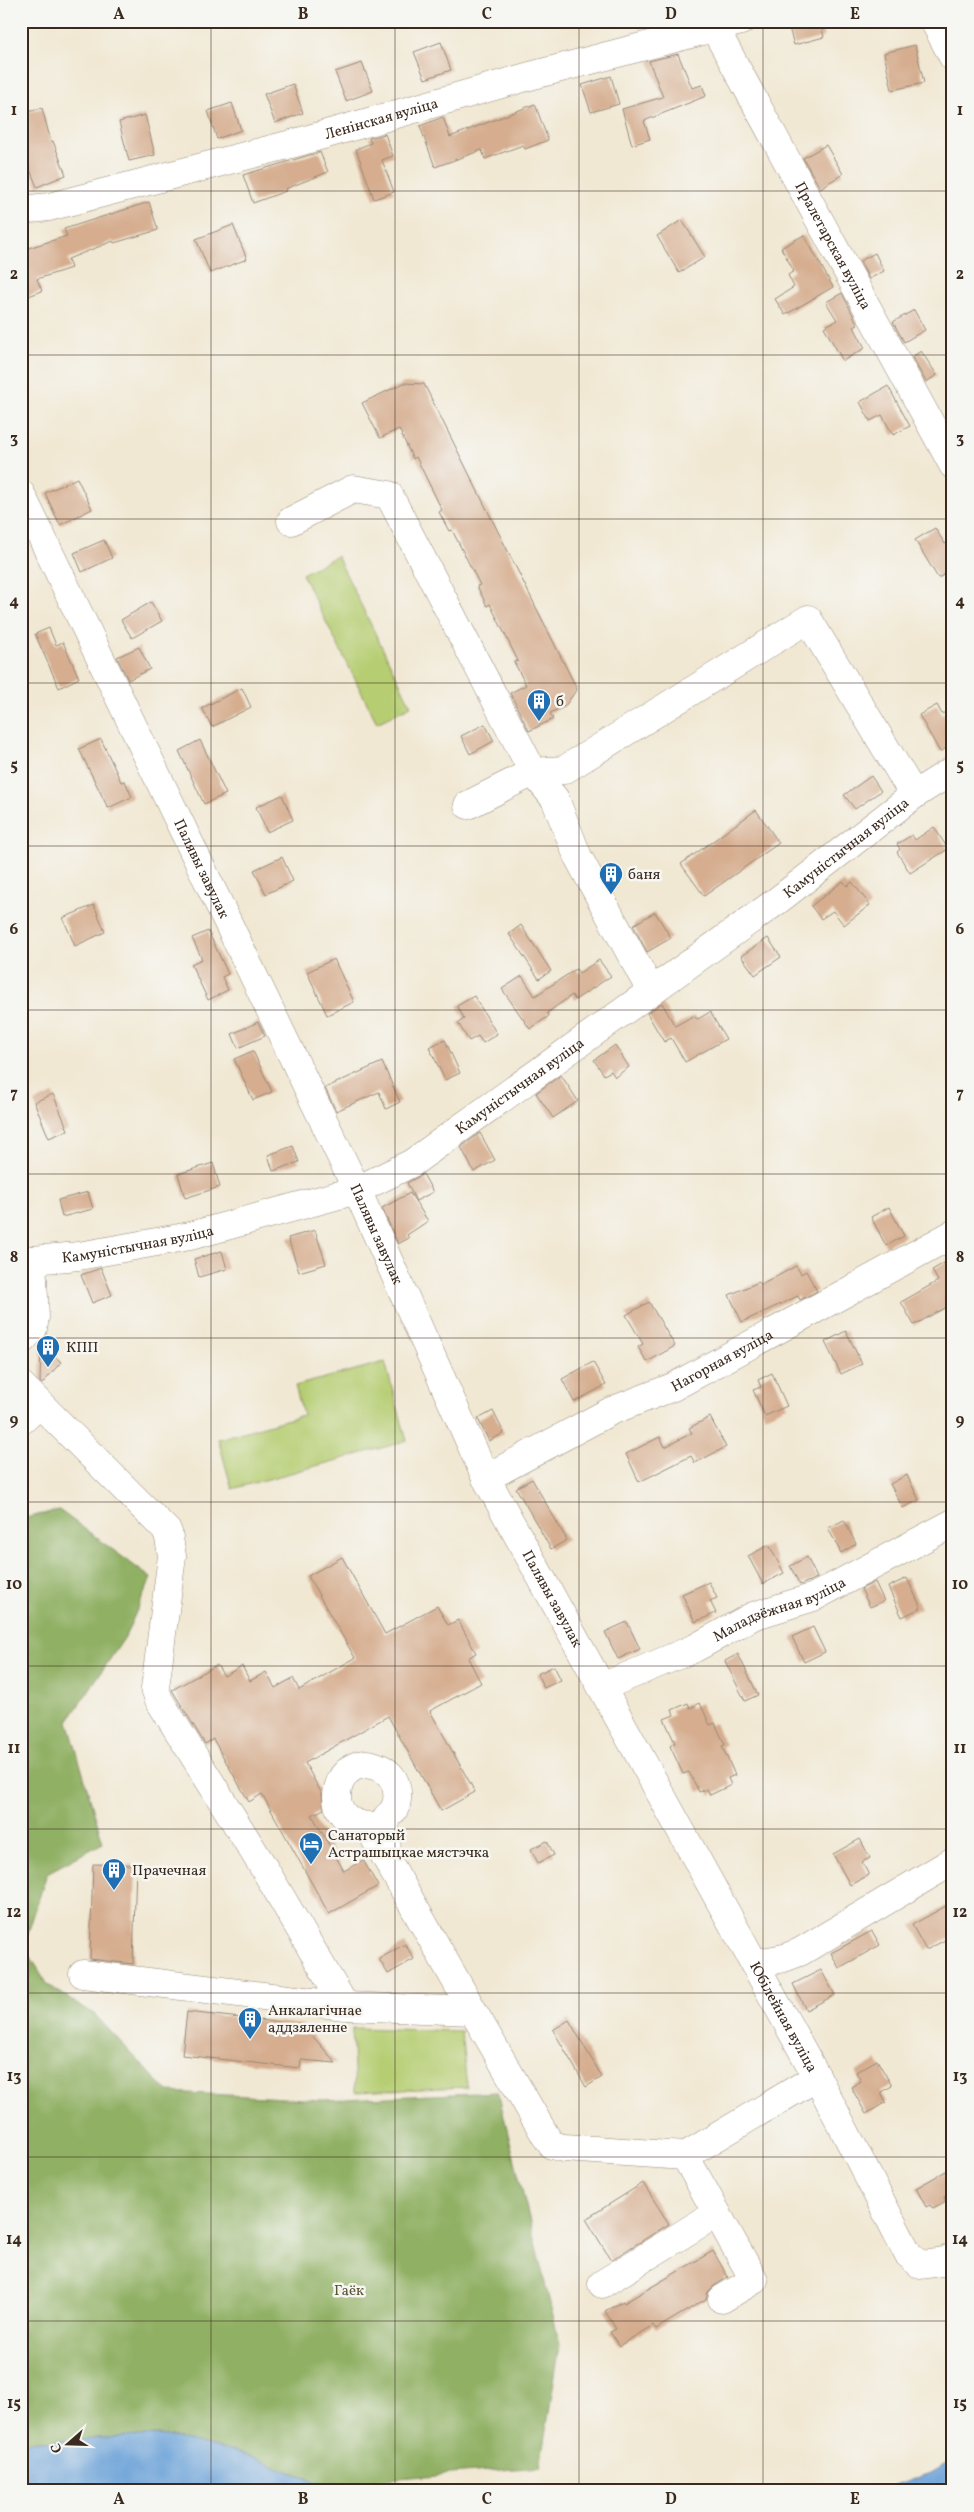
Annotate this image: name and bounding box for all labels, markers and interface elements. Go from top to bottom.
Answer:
text: A [113,4,125,26]
text: B [298,4,309,26]
text: C [482,4,492,26]
text: D [665,4,677,26]
text: E [850,4,860,26]
street label: Ленінская вуліца [322,94,441,146]
text: 1 [11,100,17,122]
text: 1 [957,100,963,122]
street label: Пралетарская вуліца [789,179,875,314]
text: 2 [10,264,18,286]
text: 2 [956,264,964,286]
text: 3 [10,428,18,450]
text: 3 [956,428,964,450]
text: 4 [9,591,19,613]
text: 4 [955,591,965,613]
building icon: б [526,688,552,722]
place label: б [556,692,564,713]
text: 5 [10,755,18,777]
text: 5 [956,755,964,777]
street label: Камуністычная вуліца [780,793,914,904]
street label: Палявы завулак [168,816,233,923]
building icon: баня [598,861,624,895]
place label: баня [628,865,661,886]
text: 6 [10,919,19,941]
text: 6 [956,919,965,941]
street label: Камуністычная вуліца [452,1033,589,1140]
text: 7 [10,1083,18,1105]
text: 7 [956,1083,964,1105]
street label: Палявы завулак [344,1181,407,1288]
street label: Камуністычная вуліца [61,1221,216,1269]
text: 8 [10,1247,18,1269]
text: 8 [956,1247,964,1269]
street label: Нагорная вуліца [668,1325,777,1398]
building icon: КПП [35,1334,61,1368]
place label: КПП [66,1338,98,1359]
text: 9 [10,1410,19,1432]
text: 9 [956,1410,965,1432]
street label: Палявы завулак [516,1547,587,1652]
street label: Маладзёжная вуліца [710,1573,850,1648]
text: 10 [6,1574,22,1596]
text: 10 [952,1574,968,1596]
text: 11 [8,1738,20,1760]
text: 11 [954,1738,966,1760]
place label: Санаторый Астрашыцкае мястэчка [328,1826,489,1864]
hotel icon: Санаторый Астрашыцкае мястэчка [298,1831,324,1865]
building icon: Прачечная [101,1857,127,1891]
place label: Прачечная [132,1861,206,1882]
text: 12 [7,1902,21,1924]
text: 12 [953,1902,967,1924]
street label: Юбілейная вуліца [743,1958,822,2077]
place label: Анкалагічнае аддзяленне [268,2001,362,2039]
building icon: Анкалагічнае аддзяленне [237,2006,263,2040]
text: 13 [7,2066,21,2088]
text: 13 [953,2066,967,2088]
text: 14 [6,2229,22,2251]
text: 14 [952,2229,968,2251]
park label: Гаёк [334,2281,364,2302]
text: 15 [7,2393,21,2415]
text: 15 [953,2393,967,2415]
north arrow [42,2420,92,2470]
text: С [47,2440,68,2455]
text: A [113,2489,125,2511]
text: B [298,2489,309,2511]
text: C [482,2489,492,2511]
text: D [665,2489,677,2511]
text: E [850,2489,860,2511]

